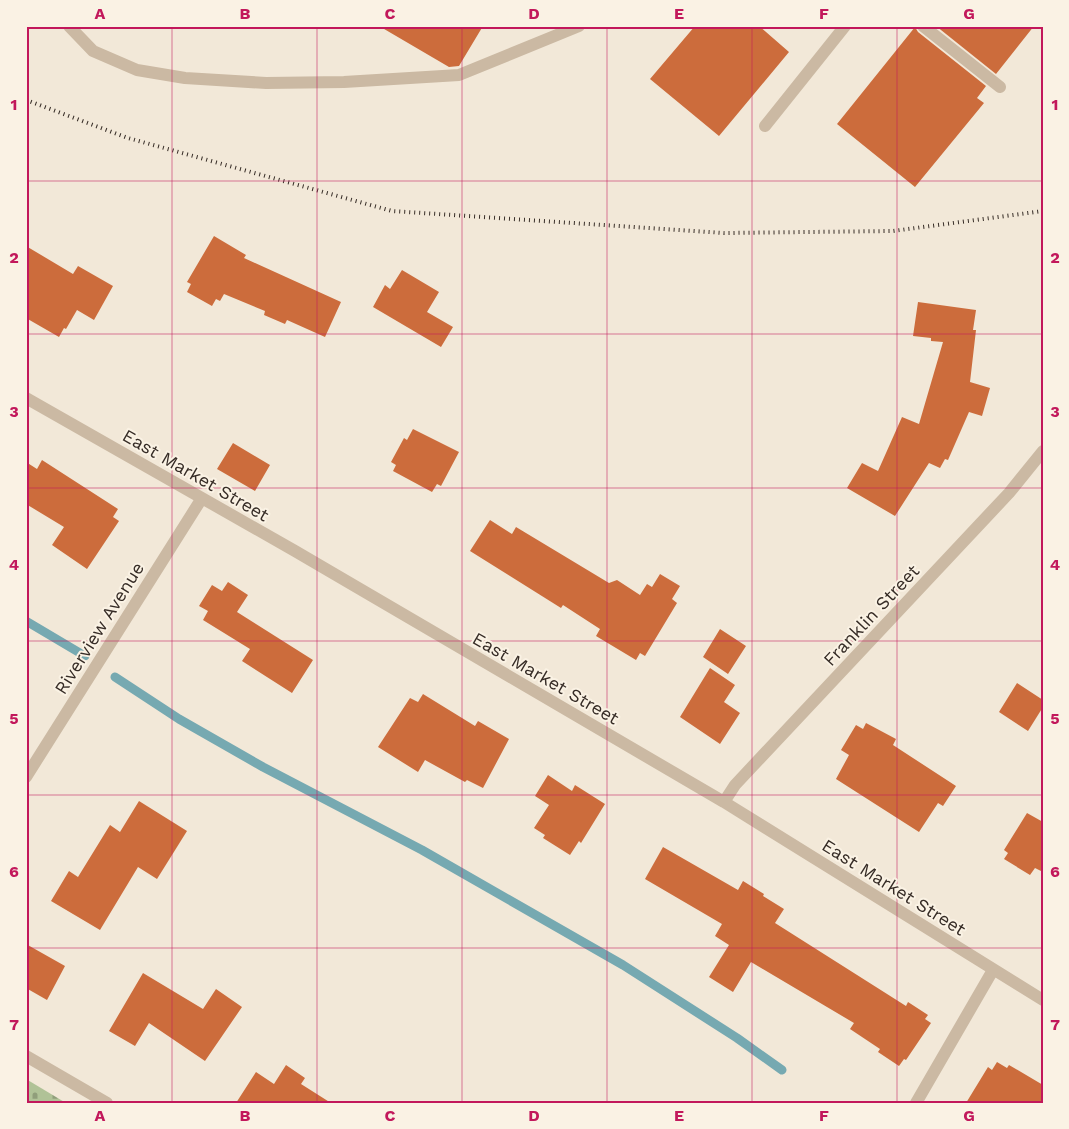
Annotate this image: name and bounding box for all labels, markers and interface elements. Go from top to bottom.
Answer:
text: A [95,4,106,23]
text: B [240,4,251,23]
text: C [385,4,396,23]
text: D [528,4,540,23]
text: E [674,4,684,23]
text: F [819,4,829,23]
text: G [963,4,975,23]
text: 1 [11,95,17,114]
text: 1 [1052,95,1058,114]
text: 2 [9,248,19,267]
text: 2 [1050,248,1060,267]
text: 3 [9,402,19,421]
text: 3 [1050,402,1060,421]
street label: East Market Street [119,425,273,526]
text: 4 [9,555,19,574]
text: 4 [1050,555,1060,574]
street label: Riverview Avenue [50,558,148,698]
street label: Franklin Street [819,560,924,670]
street label: East Market Street [469,628,623,729]
text: 5 [9,709,19,728]
text: 5 [1050,709,1060,728]
street label: East Market Street [818,834,970,940]
text: 6 [9,862,19,881]
text: 6 [1050,862,1060,881]
text: 7 [9,1015,19,1034]
text: 7 [1050,1015,1060,1034]
text: A [95,1106,106,1125]
text: B [240,1106,251,1125]
text: C [385,1106,396,1125]
text: D [528,1106,540,1125]
text: E [674,1106,684,1125]
text: F [819,1106,829,1125]
text: G [963,1106,975,1125]

